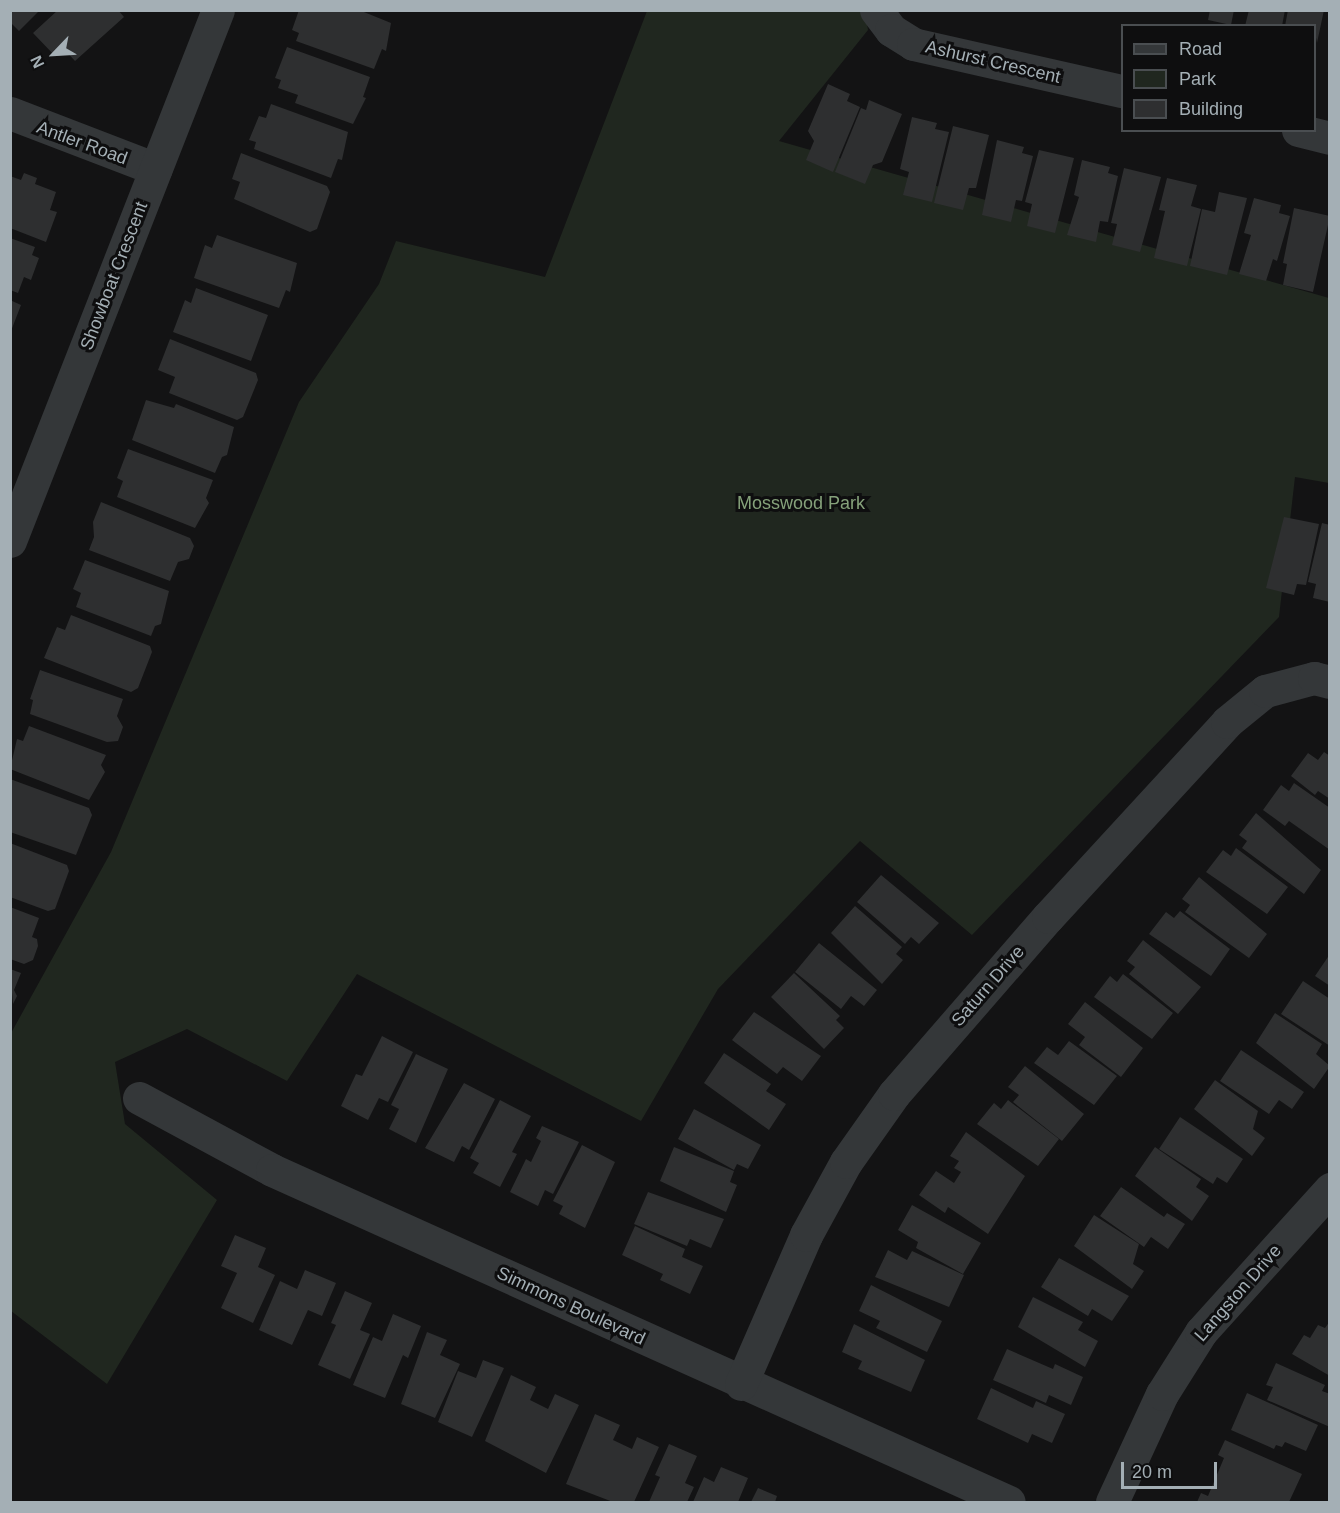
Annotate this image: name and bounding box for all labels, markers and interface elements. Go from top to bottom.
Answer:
north arrow [24,24,84,84]
legend [1121,24,1316,132]
street label: Ashurst Crescent [923,36,1063,88]
text: Road [1179,39,1222,59]
text: N [27,53,47,71]
text: Park [1179,69,1216,89]
text: Building [1179,99,1243,119]
street label: Antler Road [34,117,130,169]
street label: Showboat Crescent [76,199,152,353]
park label: Mosswood Park [737,492,865,514]
street label: Saturn Drive [947,941,1029,1031]
street label: Langston Drive [1190,1240,1286,1346]
street label: Simmons Boulevard [493,1262,649,1350]
scale bar [1124,1450,1220,1488]
text: 20 m [1132,1462,1172,1482]

